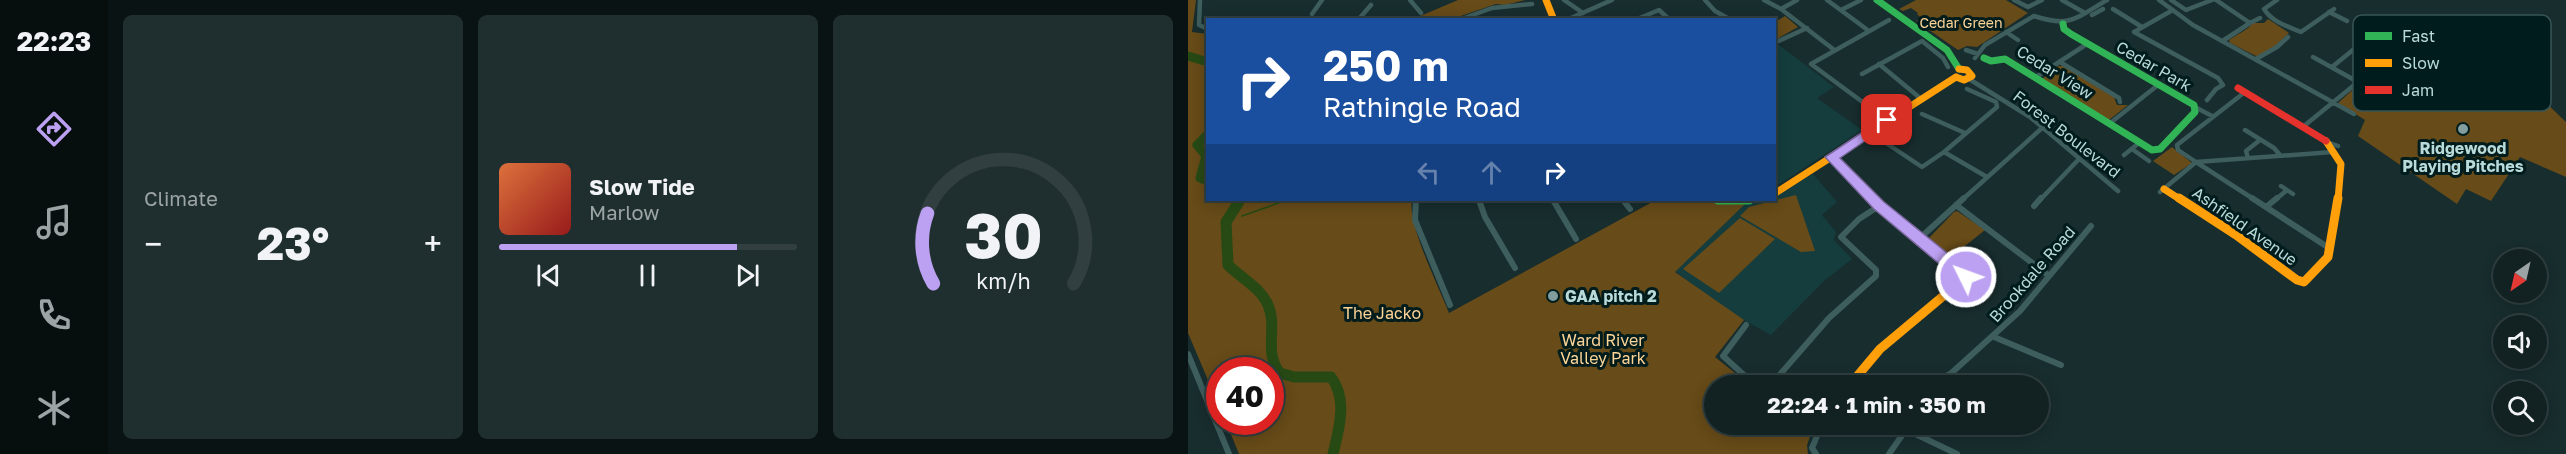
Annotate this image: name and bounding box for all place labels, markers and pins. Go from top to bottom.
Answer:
pin [1861,94,1912,145]
marker: Ridgewood Playing Pitches [2456,122,2470,136]
place label: Ridgewood Playing Pitches [2402,138,2524,176]
place label: GAA pitch 2 [1565,286,1657,306]
marker: GAA pitch 2 [1546,289,1560,303]

